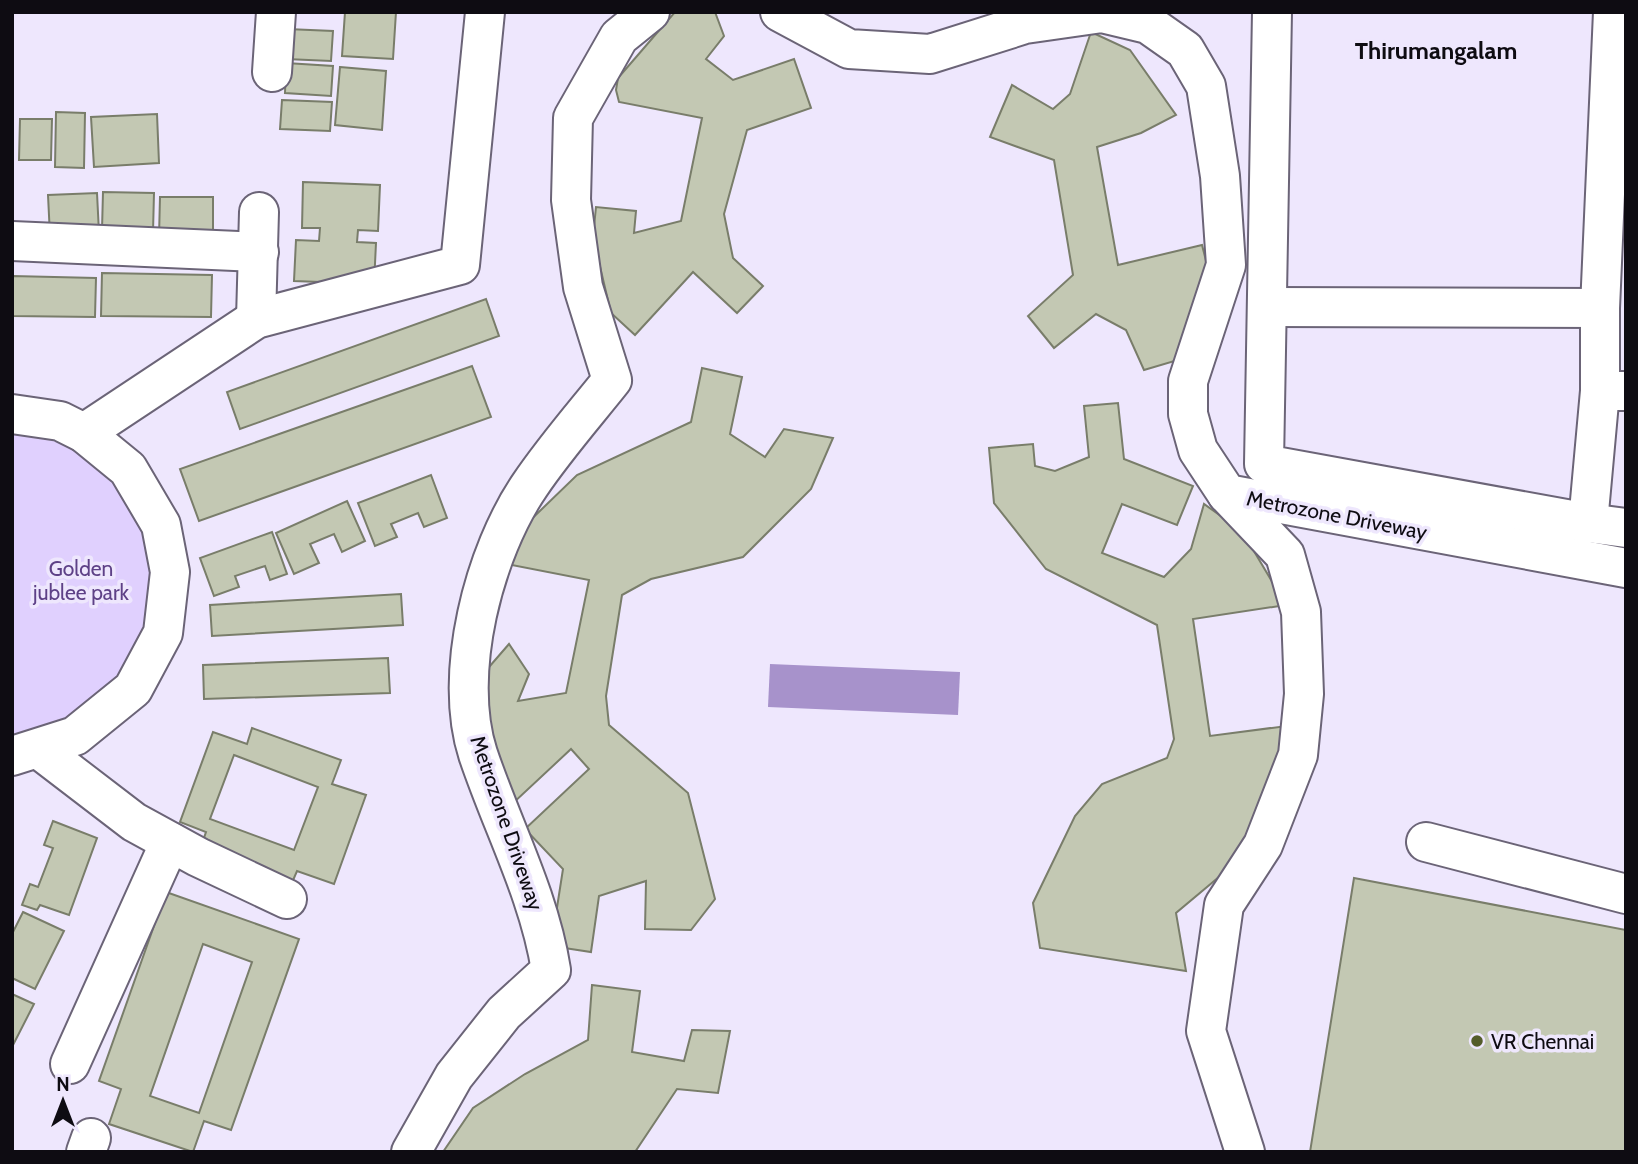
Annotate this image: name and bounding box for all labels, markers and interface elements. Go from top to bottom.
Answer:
district label: Thirumangalam [1355,36,1517,65]
street label: Metrozone Driveway [1245,485,1430,545]
park label: Golden jublee park [32,556,130,606]
street label: Metrozone Driveway [465,732,549,914]
place label: VR Chennai [1491,1029,1594,1054]
marker: VR Chennai [1469,1033,1485,1049]
north arrow [28,1066,98,1136]
text: N [56,1073,70,1096]

